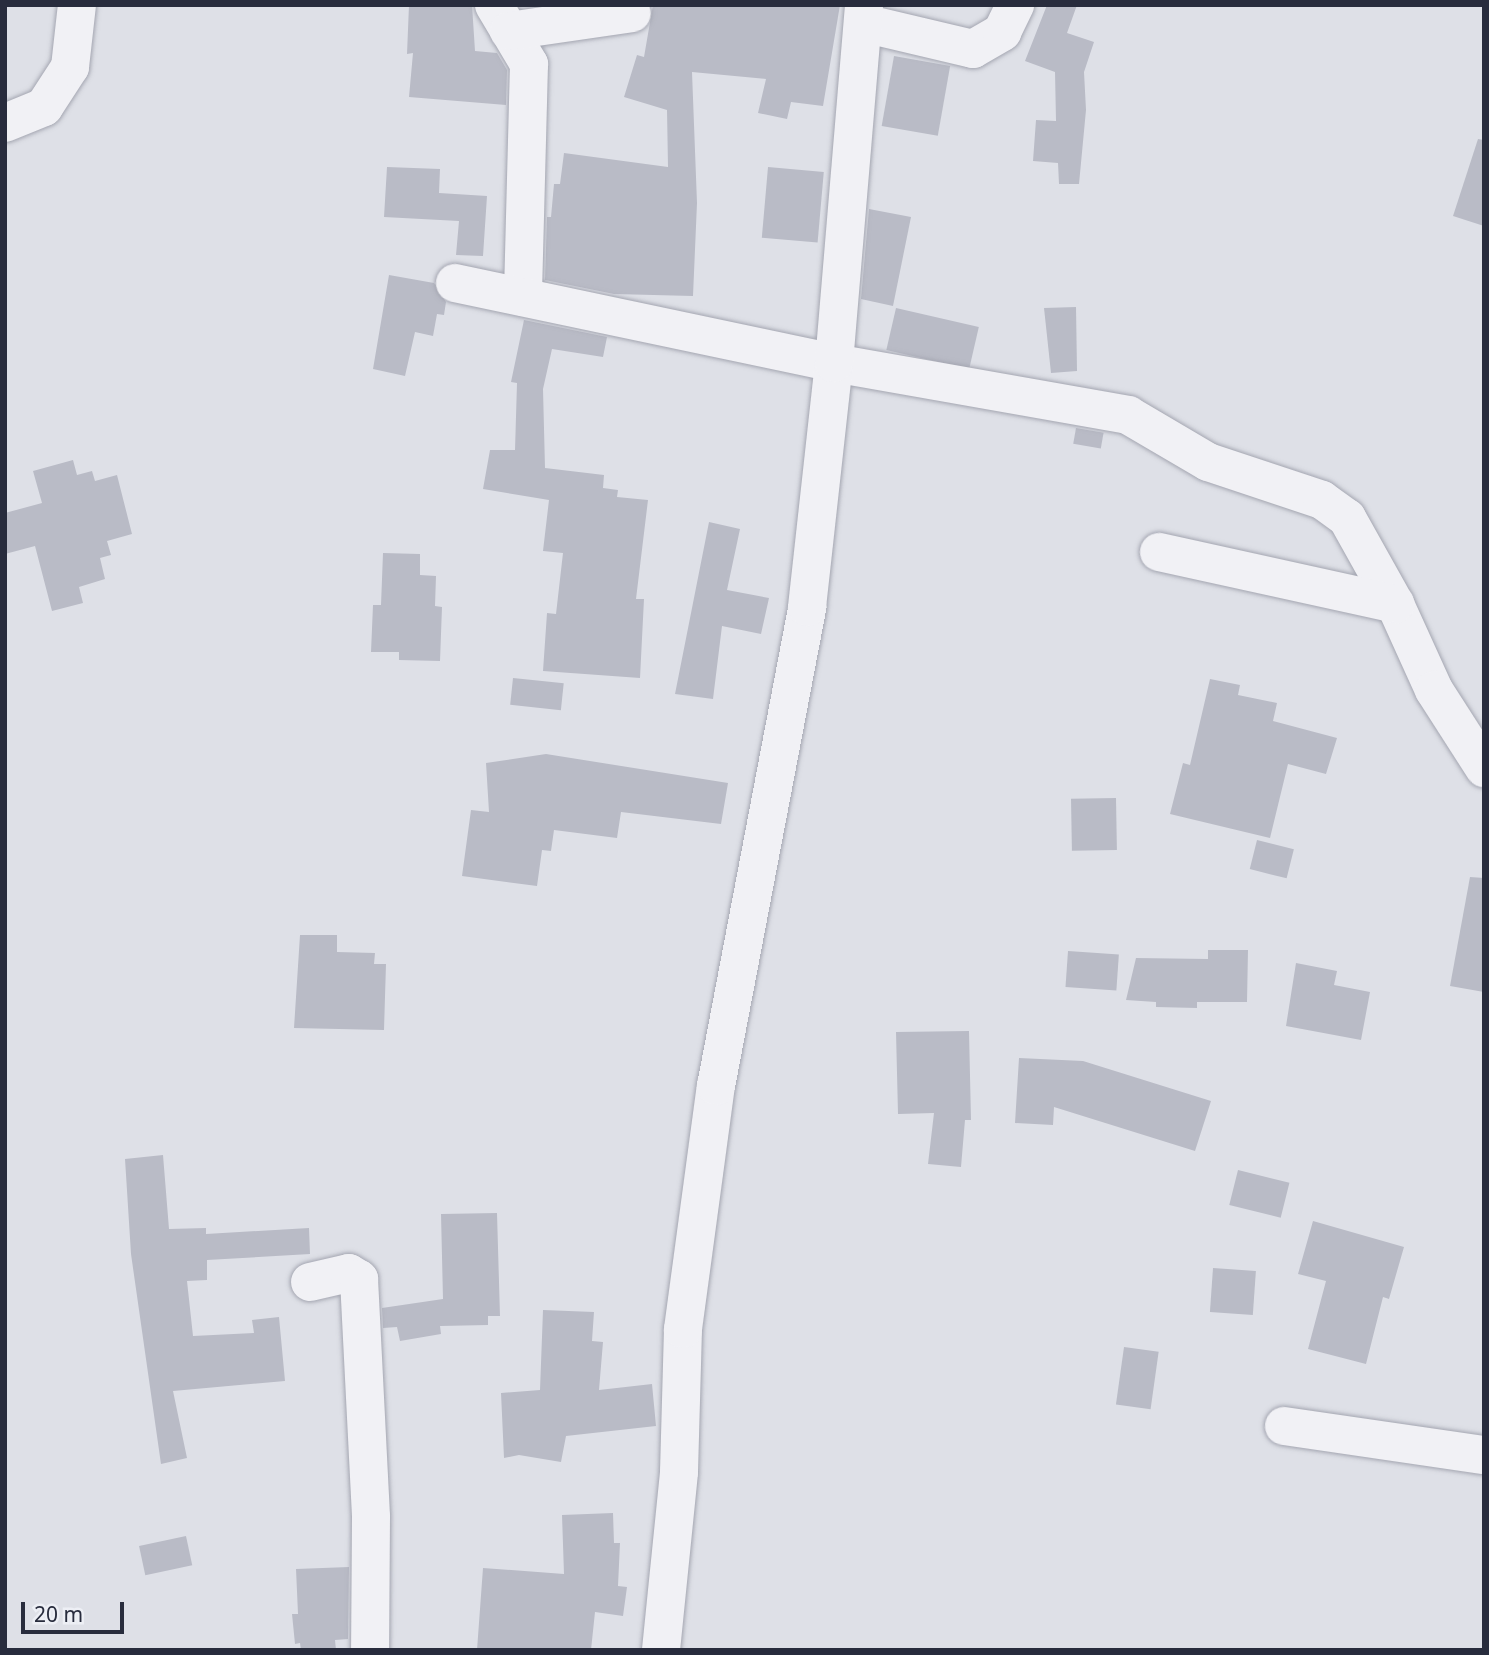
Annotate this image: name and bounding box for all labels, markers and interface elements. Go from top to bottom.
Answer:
scale bar [24,1588,128,1632]
text: 20 m [34,1600,83,1628]

